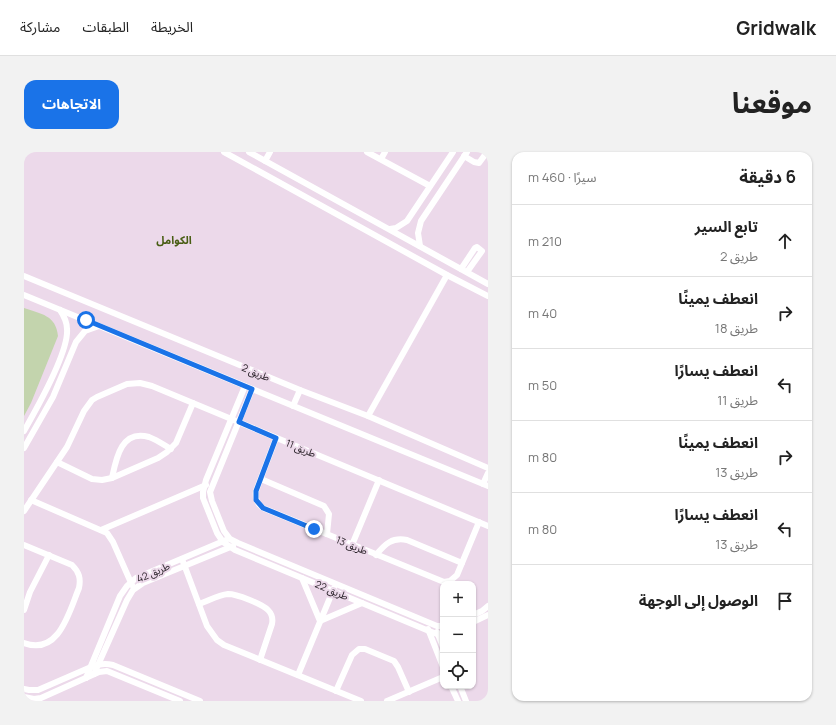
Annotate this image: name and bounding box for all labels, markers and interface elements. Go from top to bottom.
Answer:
text: Gridwalk [736,15,816,41]
text: مشاركة [20,17,60,36]
text: الطبقات [82,17,129,36]
text: الخريطة [151,17,193,36]
button: الاتجاهات [24,80,119,129]
text: موقعنا [732,83,812,121]
text: 6 دقيقة [739,165,796,188]
text: سيرًا · 460 m [528,168,596,186]
text: تابع السير [695,216,758,237]
icon: ahead [774,230,796,252]
district label: الكوامل [156,232,192,247]
text: 210 m [528,232,562,250]
text: طريق 2 [720,247,758,265]
text: انعطف يمينًا [678,288,758,309]
icon: right [774,302,796,324]
text: 40 m [528,304,557,322]
route start [77,311,95,329]
text: طريق 18 [715,319,758,337]
street label: طريق 2 [240,360,272,384]
text: انعطف يسارًا [674,360,758,381]
icon: left [774,374,796,396]
text: 50 m [528,376,557,394]
text: طريق 11 [717,391,758,409]
text: انعطف يمينًا [678,432,758,453]
street label: طريق 11 [284,436,318,460]
icon: right [774,446,796,468]
text: 80 m [528,448,557,466]
text: طريق 13 [715,463,758,481]
text: انعطف يسارًا [674,504,758,525]
icon: left [774,518,796,540]
route end [305,520,323,538]
text: 80 m [528,520,557,538]
street label: طريق 13 [334,532,370,558]
text: طريق 13 [715,535,758,553]
street label: طريق 42 [134,558,172,586]
street label: طريق 22 [313,577,351,603]
map controls [440,581,476,689]
button: + [440,581,476,617]
text: الوصول إلى الوجهة [639,590,758,611]
icon: arrive [774,590,796,612]
button: − [440,617,476,653]
button: locate [440,653,476,689]

